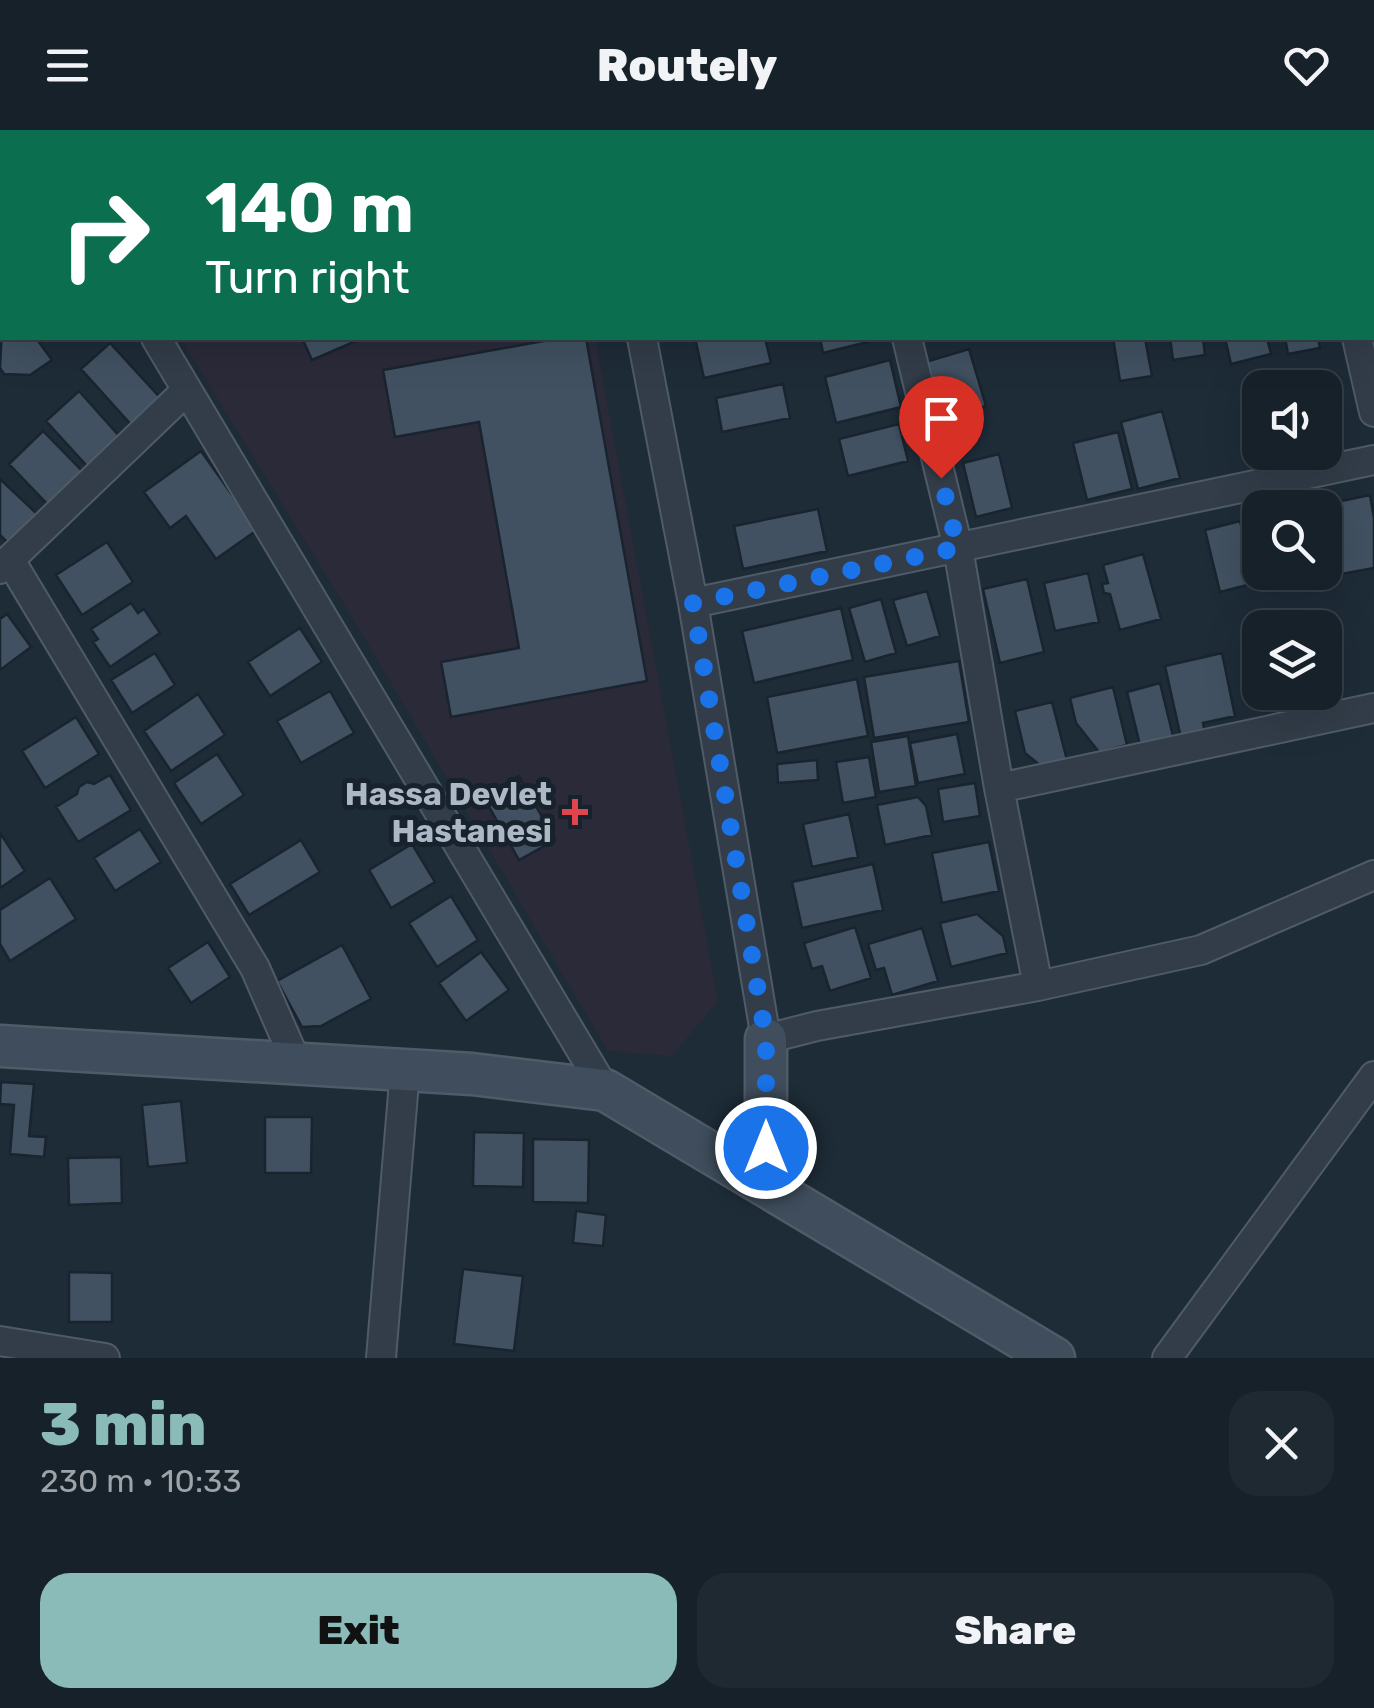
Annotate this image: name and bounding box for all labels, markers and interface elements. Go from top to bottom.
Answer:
icon: menu [40,38,95,93]
icon: heart [1279,38,1334,93]
text: Routely [597,39,777,92]
text: 140 m [205,167,414,250]
icon: right [40,170,170,300]
text: Turn right [205,251,409,304]
map controls [1242,370,1342,710]
button: sound [1242,370,1342,470]
pin [899,376,984,479]
icon: arrive [914,391,969,446]
button: search [1242,490,1342,590]
button: layers [1242,610,1342,710]
place label: Hassa Devlet Hastanesi [345,775,552,850]
marker: Hassa Devlet Hastanesi [562,799,588,825]
position arrow [714,1096,818,1200]
text: 3 min [40,1389,206,1460]
button: close [1229,1391,1334,1496]
text: 230 m · 10:33 [40,1462,242,1500]
button: Exit [40,1573,677,1688]
button: Share [697,1573,1334,1688]

